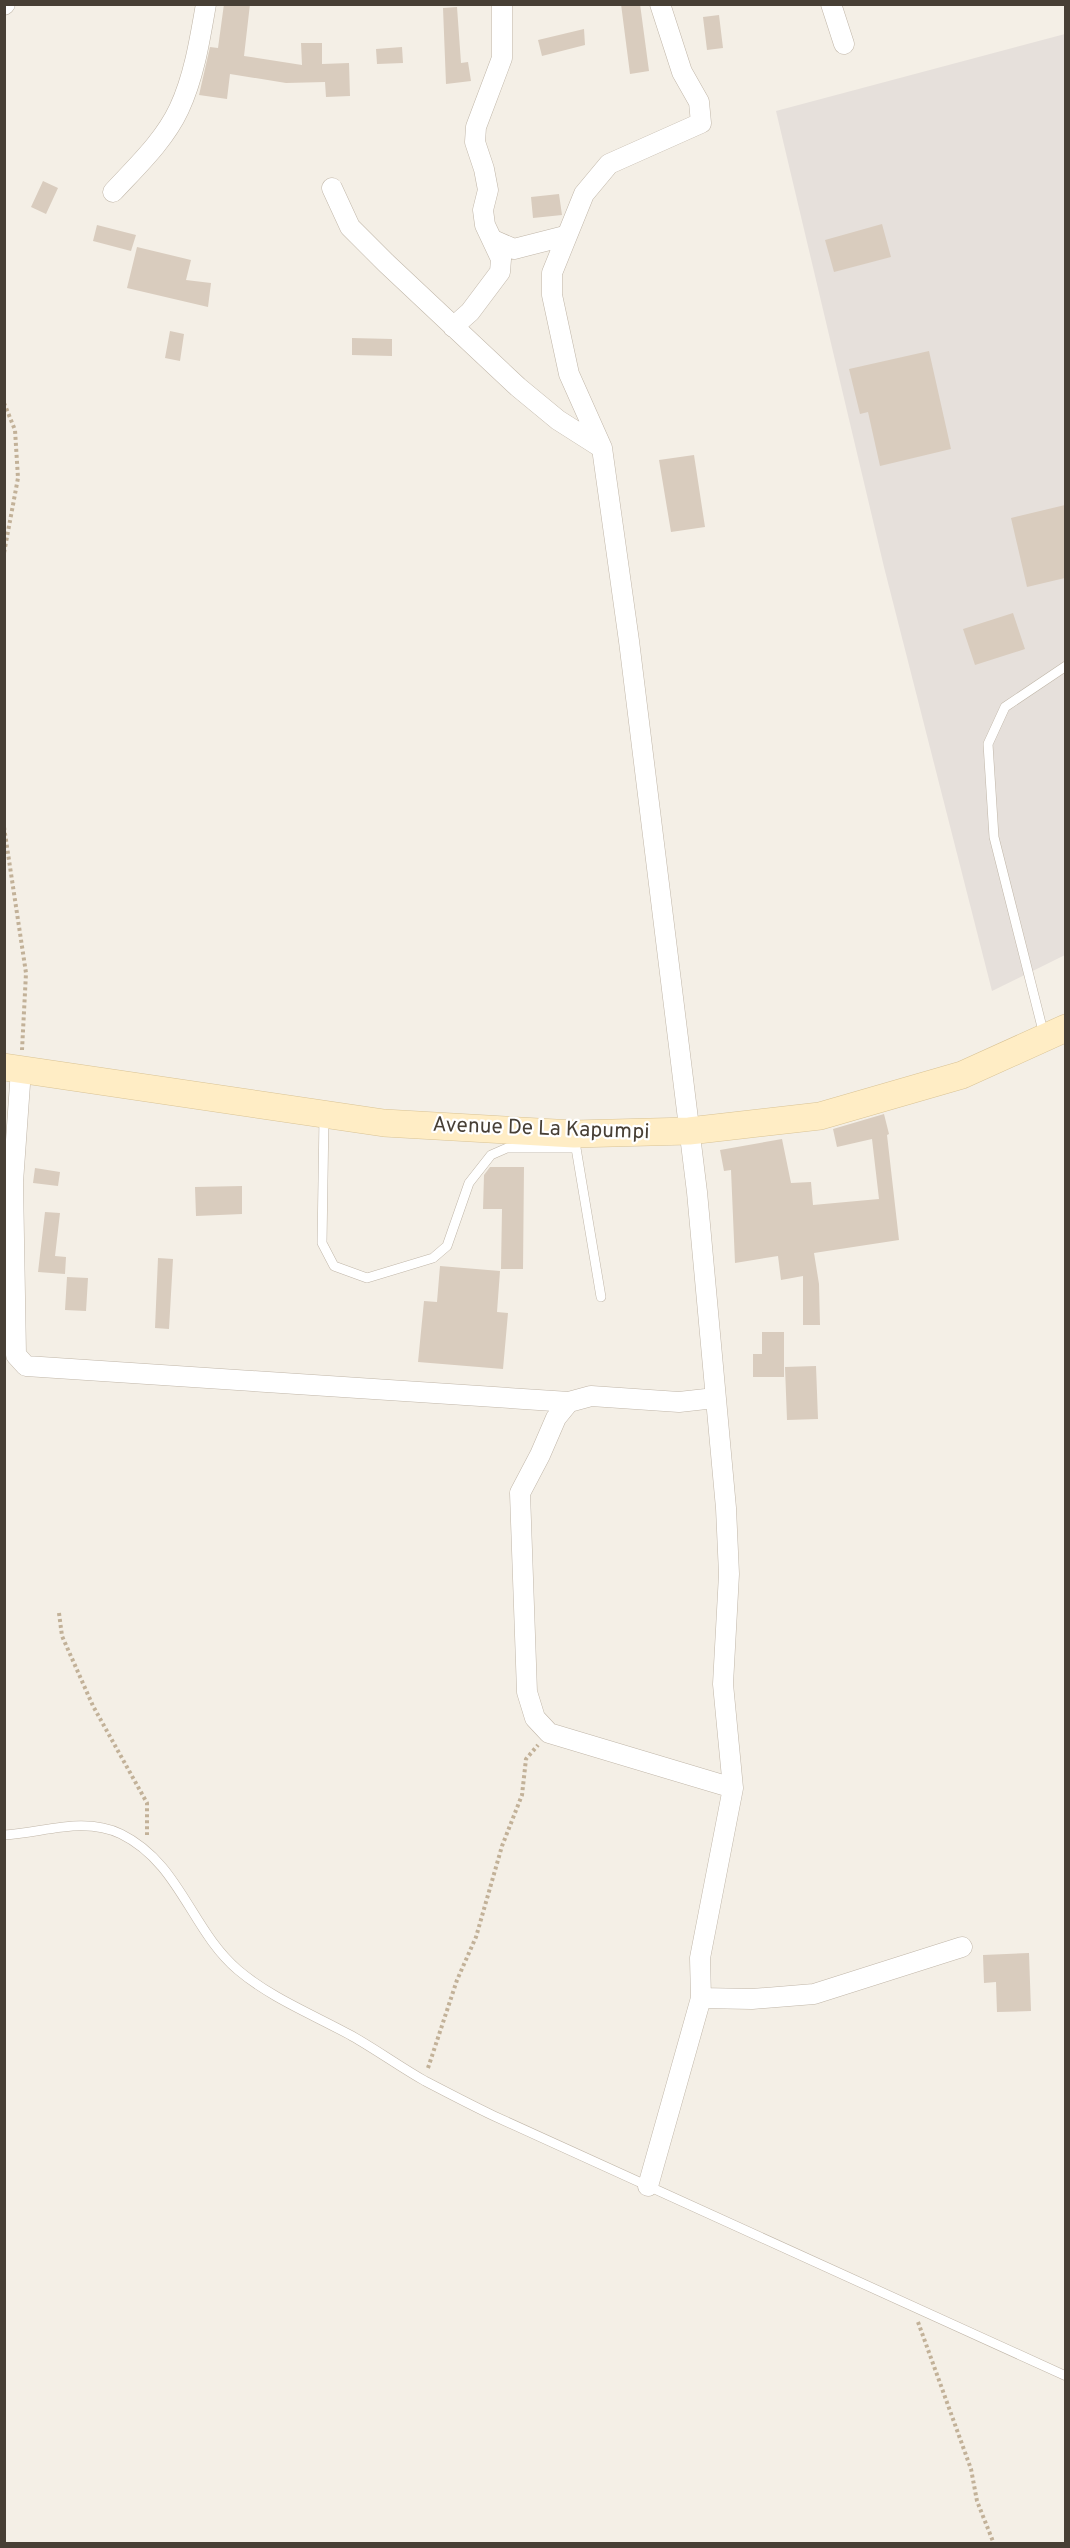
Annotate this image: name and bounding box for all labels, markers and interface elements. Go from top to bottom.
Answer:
street label: Avenue De La Kapumpi [432,1112,650,1146]

